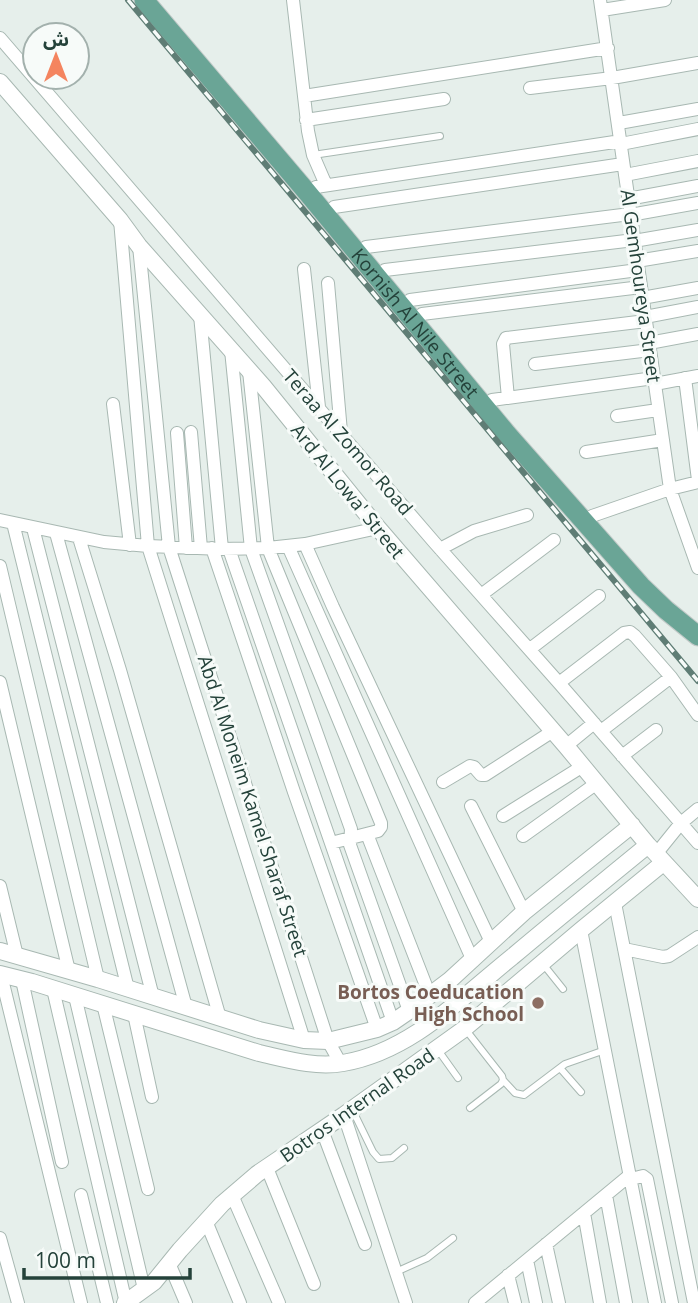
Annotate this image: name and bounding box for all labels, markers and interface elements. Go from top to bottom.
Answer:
north arrow [21,21,91,91]
text: ش [43,26,69,52]
street label: Al Gemhoureya Street [615,188,667,385]
street label: Kornish Al Nile Street [346,243,485,404]
street label: Teraa Al Zomor Road [277,363,419,521]
street label: Ard Al Lowa' Street [285,418,411,564]
street label: Abd Al Moneim Kamel Sharaf Street [192,652,314,960]
place label: Bortos Coeducation High School [337,979,524,1027]
marker: Bortos Coeducation High School [530,995,546,1011]
street label: Botros Internal Road [275,1042,439,1168]
scale bar [24,1236,191,1280]
text: 100 m [35,1246,96,1274]

